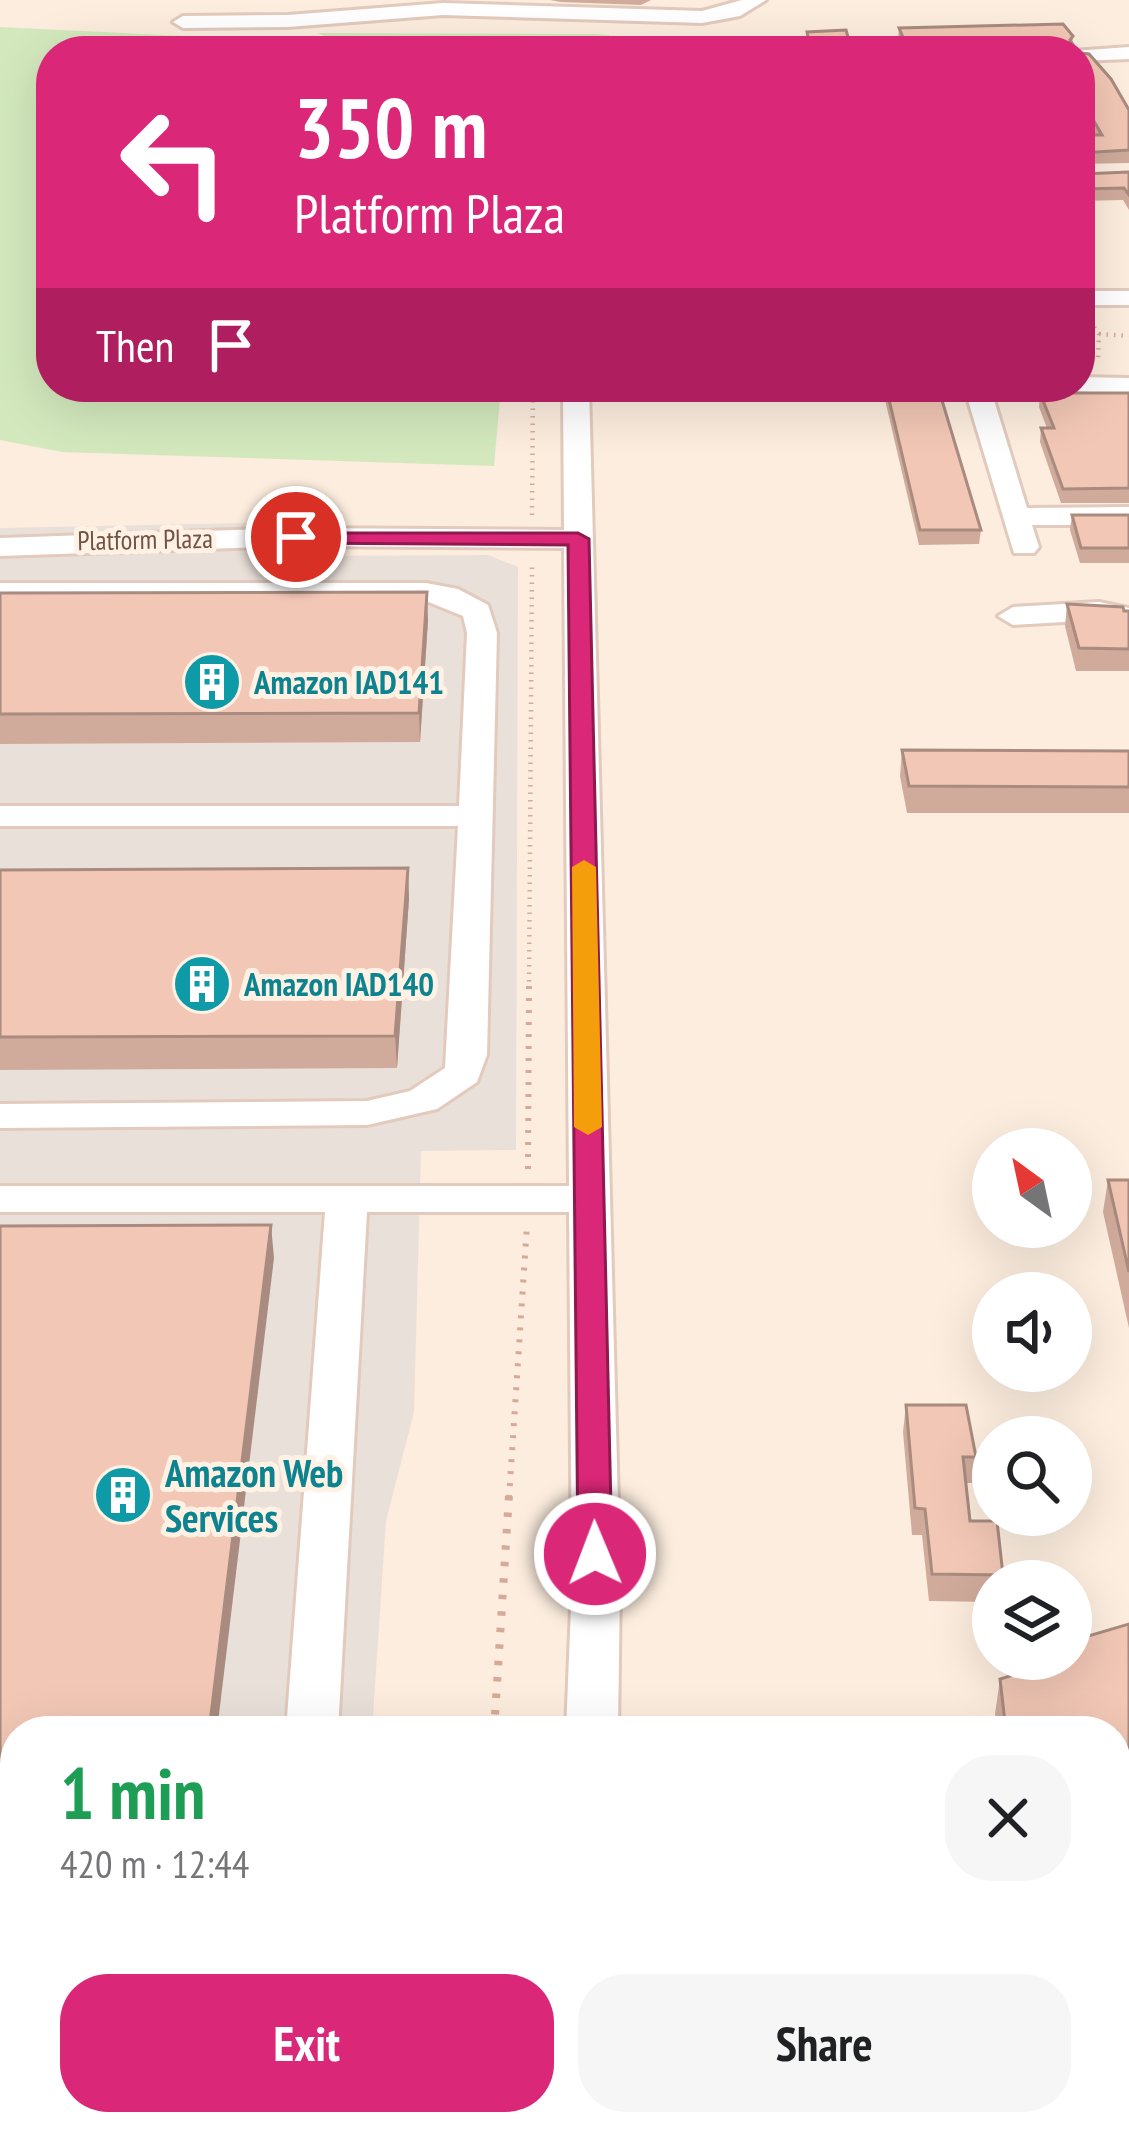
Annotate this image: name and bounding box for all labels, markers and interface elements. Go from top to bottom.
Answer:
text: 350 m [294,72,487,181]
icon: left [96,84,252,240]
text: Platform Plaza [294,178,565,248]
icon: arrive [198,312,264,378]
text: Then [96,316,174,374]
pin [245,486,347,588]
icon: arrive [263,504,329,570]
street label: Platform Plaza [77,521,213,557]
building icon: Amazon IAD141 [181,651,243,713]
place label: Amazon IAD141 [253,660,444,703]
building icon: Amazon IAD140 [171,953,233,1015]
place label: Amazon IAD140 [243,962,434,1005]
north arrow [972,1128,1092,1248]
map controls [972,1128,1092,1680]
button: sound [972,1272,1092,1392]
button: search [972,1416,1092,1536]
place label: Amazon Web Services [164,1447,343,1543]
building icon: Amazon Web Services [92,1464,154,1526]
position arrow [532,1491,658,1617]
button: layers [972,1560,1092,1680]
text: 1 min [60,1746,205,1839]
button: close [945,1755,1071,1881]
text: 420 m · 12:44 [60,1838,249,1889]
button: Exit [60,1974,554,2112]
button: Share [578,1974,1071,2112]

